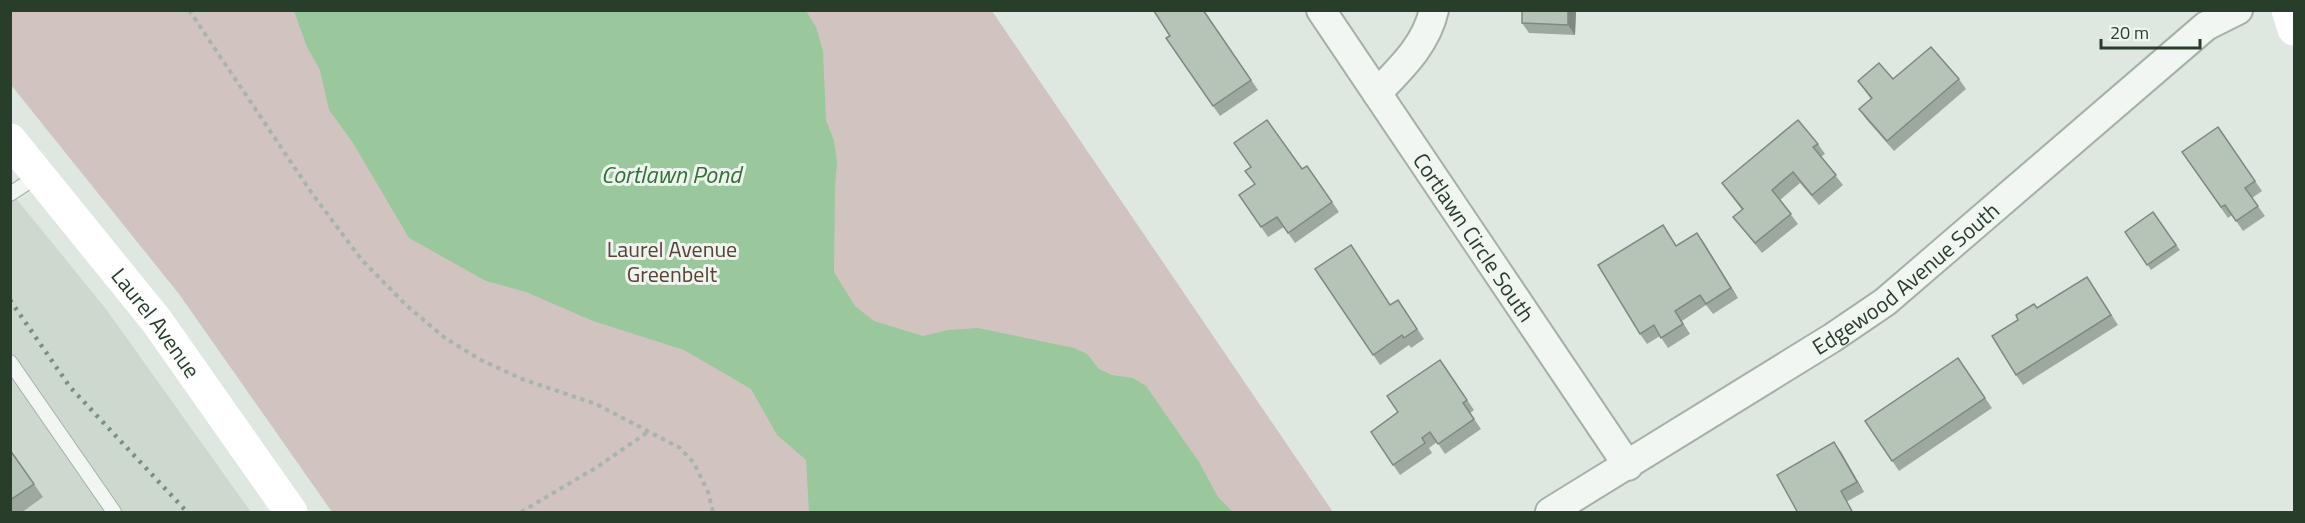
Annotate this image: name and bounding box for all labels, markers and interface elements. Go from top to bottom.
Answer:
scale bar [2101,12,2200,50]
text: 20 m [2110,19,2149,46]
street label: Cortlawn Circle South [1405,146,1543,329]
water label: Cortlawn Pond [601,156,744,192]
street label: Edgewood Avenue South [1805,194,2007,363]
park label: Laurel Avenue Greenbelt [607,232,737,291]
street label: Laurel Avenue [103,260,209,385]

